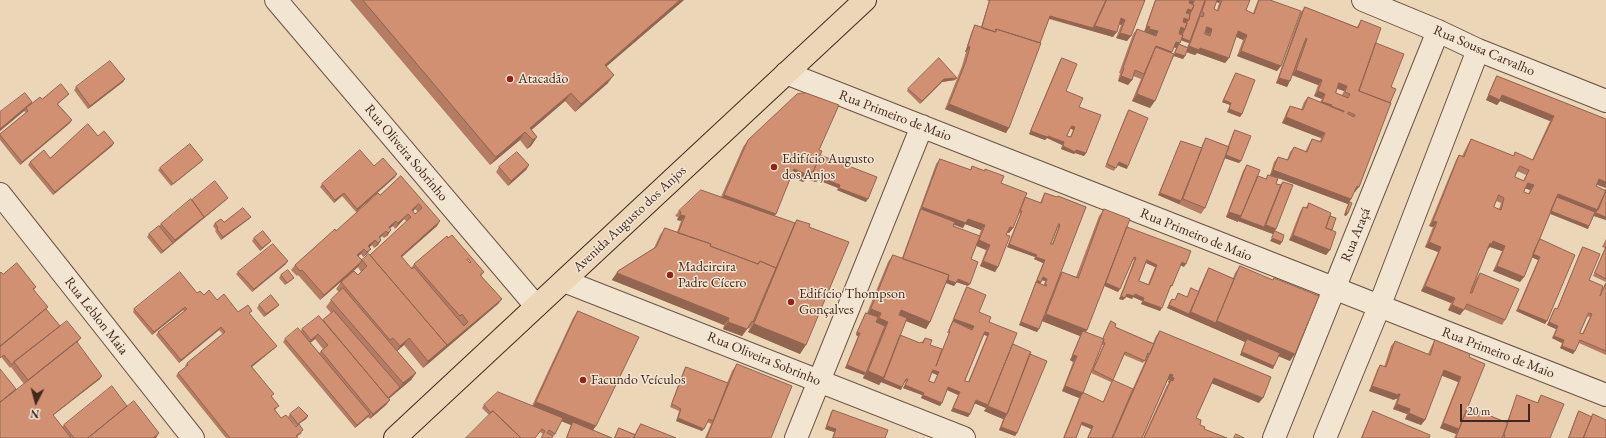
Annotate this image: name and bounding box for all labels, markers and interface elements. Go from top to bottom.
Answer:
street label: Rua Sousa Carvalho [1431,22,1537,80]
place label: Atacadão [518,71,568,87]
marker: Atacadão [505,74,515,84]
street label: Rua Primeiro de Maio [836,87,954,145]
street label: Rua Oliveira Sobrinho [361,101,451,205]
place label: Edifício Augusto dos Anjos [782,151,874,184]
street label: Avenida Augusto dos Anjos [570,162,690,276]
marker: Edifício Augusto dos Anjos [769,162,779,172]
street label: Rua Primeiro de Maio [1138,205,1254,265]
street label: Rua Araçá [1338,206,1374,264]
place label: Madeireira Padre Cícero [678,259,746,292]
marker: Madeireira Padre Cícero [665,270,675,280]
street label: Rua Leblon Maia [61,274,131,358]
place label: Edifício Thompson Gonçalves [799,286,905,318]
marker: Edifício Thompson Gonçalves [786,297,796,307]
street label: Rua Primeiro de Maio [1439,324,1557,382]
street label: Rua Oliveira Sobrinho [705,329,823,389]
place label: Facundo Veículos [591,372,685,388]
marker: Facundo Veículos [578,375,588,385]
north arrow [16,382,56,422]
scale bar [1462,396,1532,422]
text: 20 m [1467,403,1490,419]
text: N [30,407,40,421]

